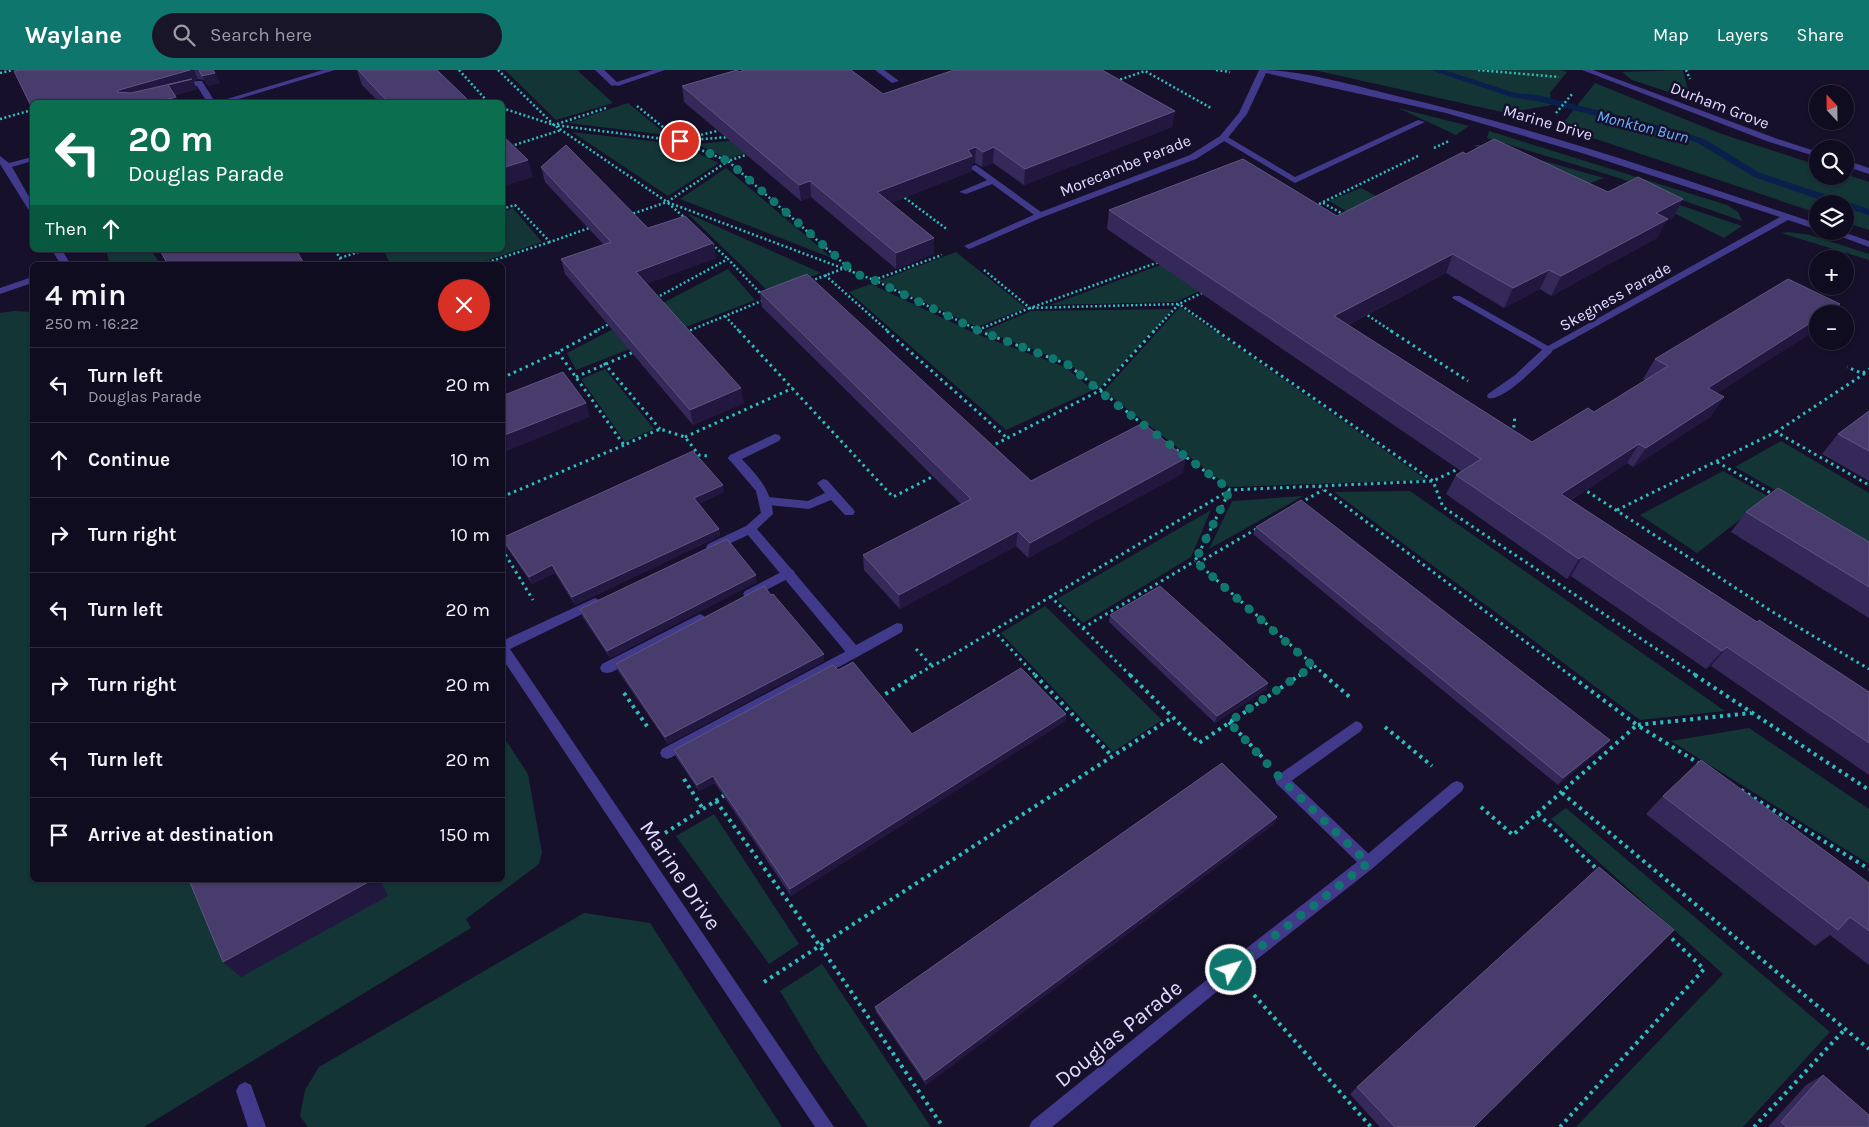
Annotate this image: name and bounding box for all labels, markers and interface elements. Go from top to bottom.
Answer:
search box [152,13,502,58]
text: Waylane [25,21,122,49]
icon: search [170,21,198,49]
text: Search here [210,24,312,46]
text: Map [1653,24,1689,46]
text: Layers [1717,24,1769,46]
text: Share [1797,24,1844,46]
street label: Durham Grove [1668,78,1772,133]
north arrow [1809,85,1854,130]
map controls [1809,85,1854,350]
street label: Marine Drive [1501,101,1595,144]
water label: Monkton Burn [1595,106,1691,147]
text: 20 m [128,119,213,160]
icon: left [45,120,110,185]
pin [659,120,701,162]
icon: arrive [666,127,694,155]
street label: Morecambe Parade [1057,130,1194,200]
button: search [1809,140,1854,185]
text: Douglas Parade [128,161,284,187]
button: layers [1809,195,1854,240]
icon: ahead [97,215,125,243]
text: Then [45,218,87,240]
button: + [1809,250,1854,295]
street label: Skegness Parade [1556,258,1674,335]
text: 4 min [45,277,126,313]
button: close [438,279,490,331]
button: − [1809,305,1854,350]
text: 250 m · 16:22 [45,314,139,333]
text: Turn left [88,365,163,387]
icon: left [45,371,73,399]
text: 20 m [445,374,490,396]
text: Douglas Parade [88,387,201,406]
icon: ahead [45,446,73,474]
text: Continue [88,449,170,471]
text: 10 m [450,449,490,471]
icon: right [45,521,73,549]
text: Turn right [88,524,177,546]
text: 10 m [450,524,490,546]
icon: left [45,596,73,624]
text: Turn left [88,599,163,621]
text: 20 m [445,599,490,621]
icon: right [45,671,73,699]
text: Turn right [88,674,177,696]
text: 20 m [445,674,490,696]
icon: left [45,746,73,774]
text: Turn left [88,749,163,771]
text: 20 m [445,749,490,771]
street label: Marine Drive [634,816,726,935]
icon: arrive [45,821,73,849]
text: Arrive at destination [88,824,274,846]
text: 150 m [439,824,490,846]
position arrow [1204,943,1256,995]
street label: Douglas Parade [1050,975,1187,1093]

